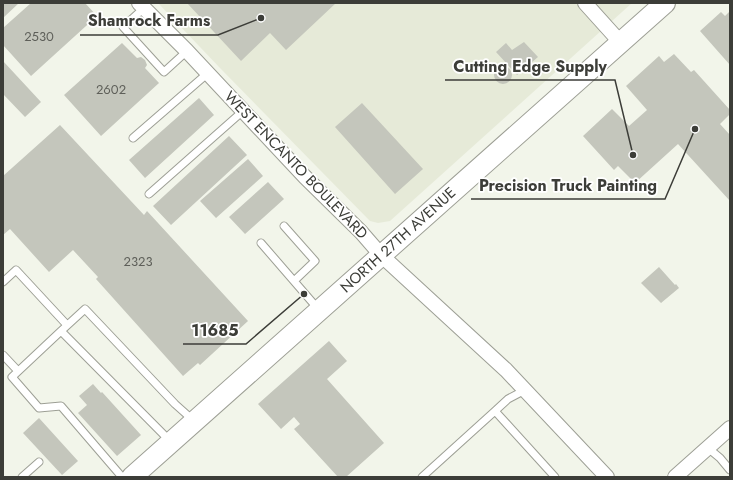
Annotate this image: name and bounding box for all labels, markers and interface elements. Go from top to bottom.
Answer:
callout: Shamrock Farms [80,7,218,35]
text: Shamrock Farms [88,9,210,32]
house number: 2530 [24,27,54,46]
callout: Cutting Edge Supply [445,52,615,80]
text: Cutting Edge Supply [453,55,607,78]
house number: 2602 [96,80,126,99]
street label: WEST ENCANTO BOULEVARD [219,86,373,244]
callout: Precision Truck Painting [471,171,665,199]
text: Precision Truck Painting [479,174,657,197]
street label: NORTH 27TH AVENUE [335,182,461,298]
house number: 2323 [124,252,153,271]
callout: 11685 [183,316,246,344]
text: 11685 [191,319,239,342]

